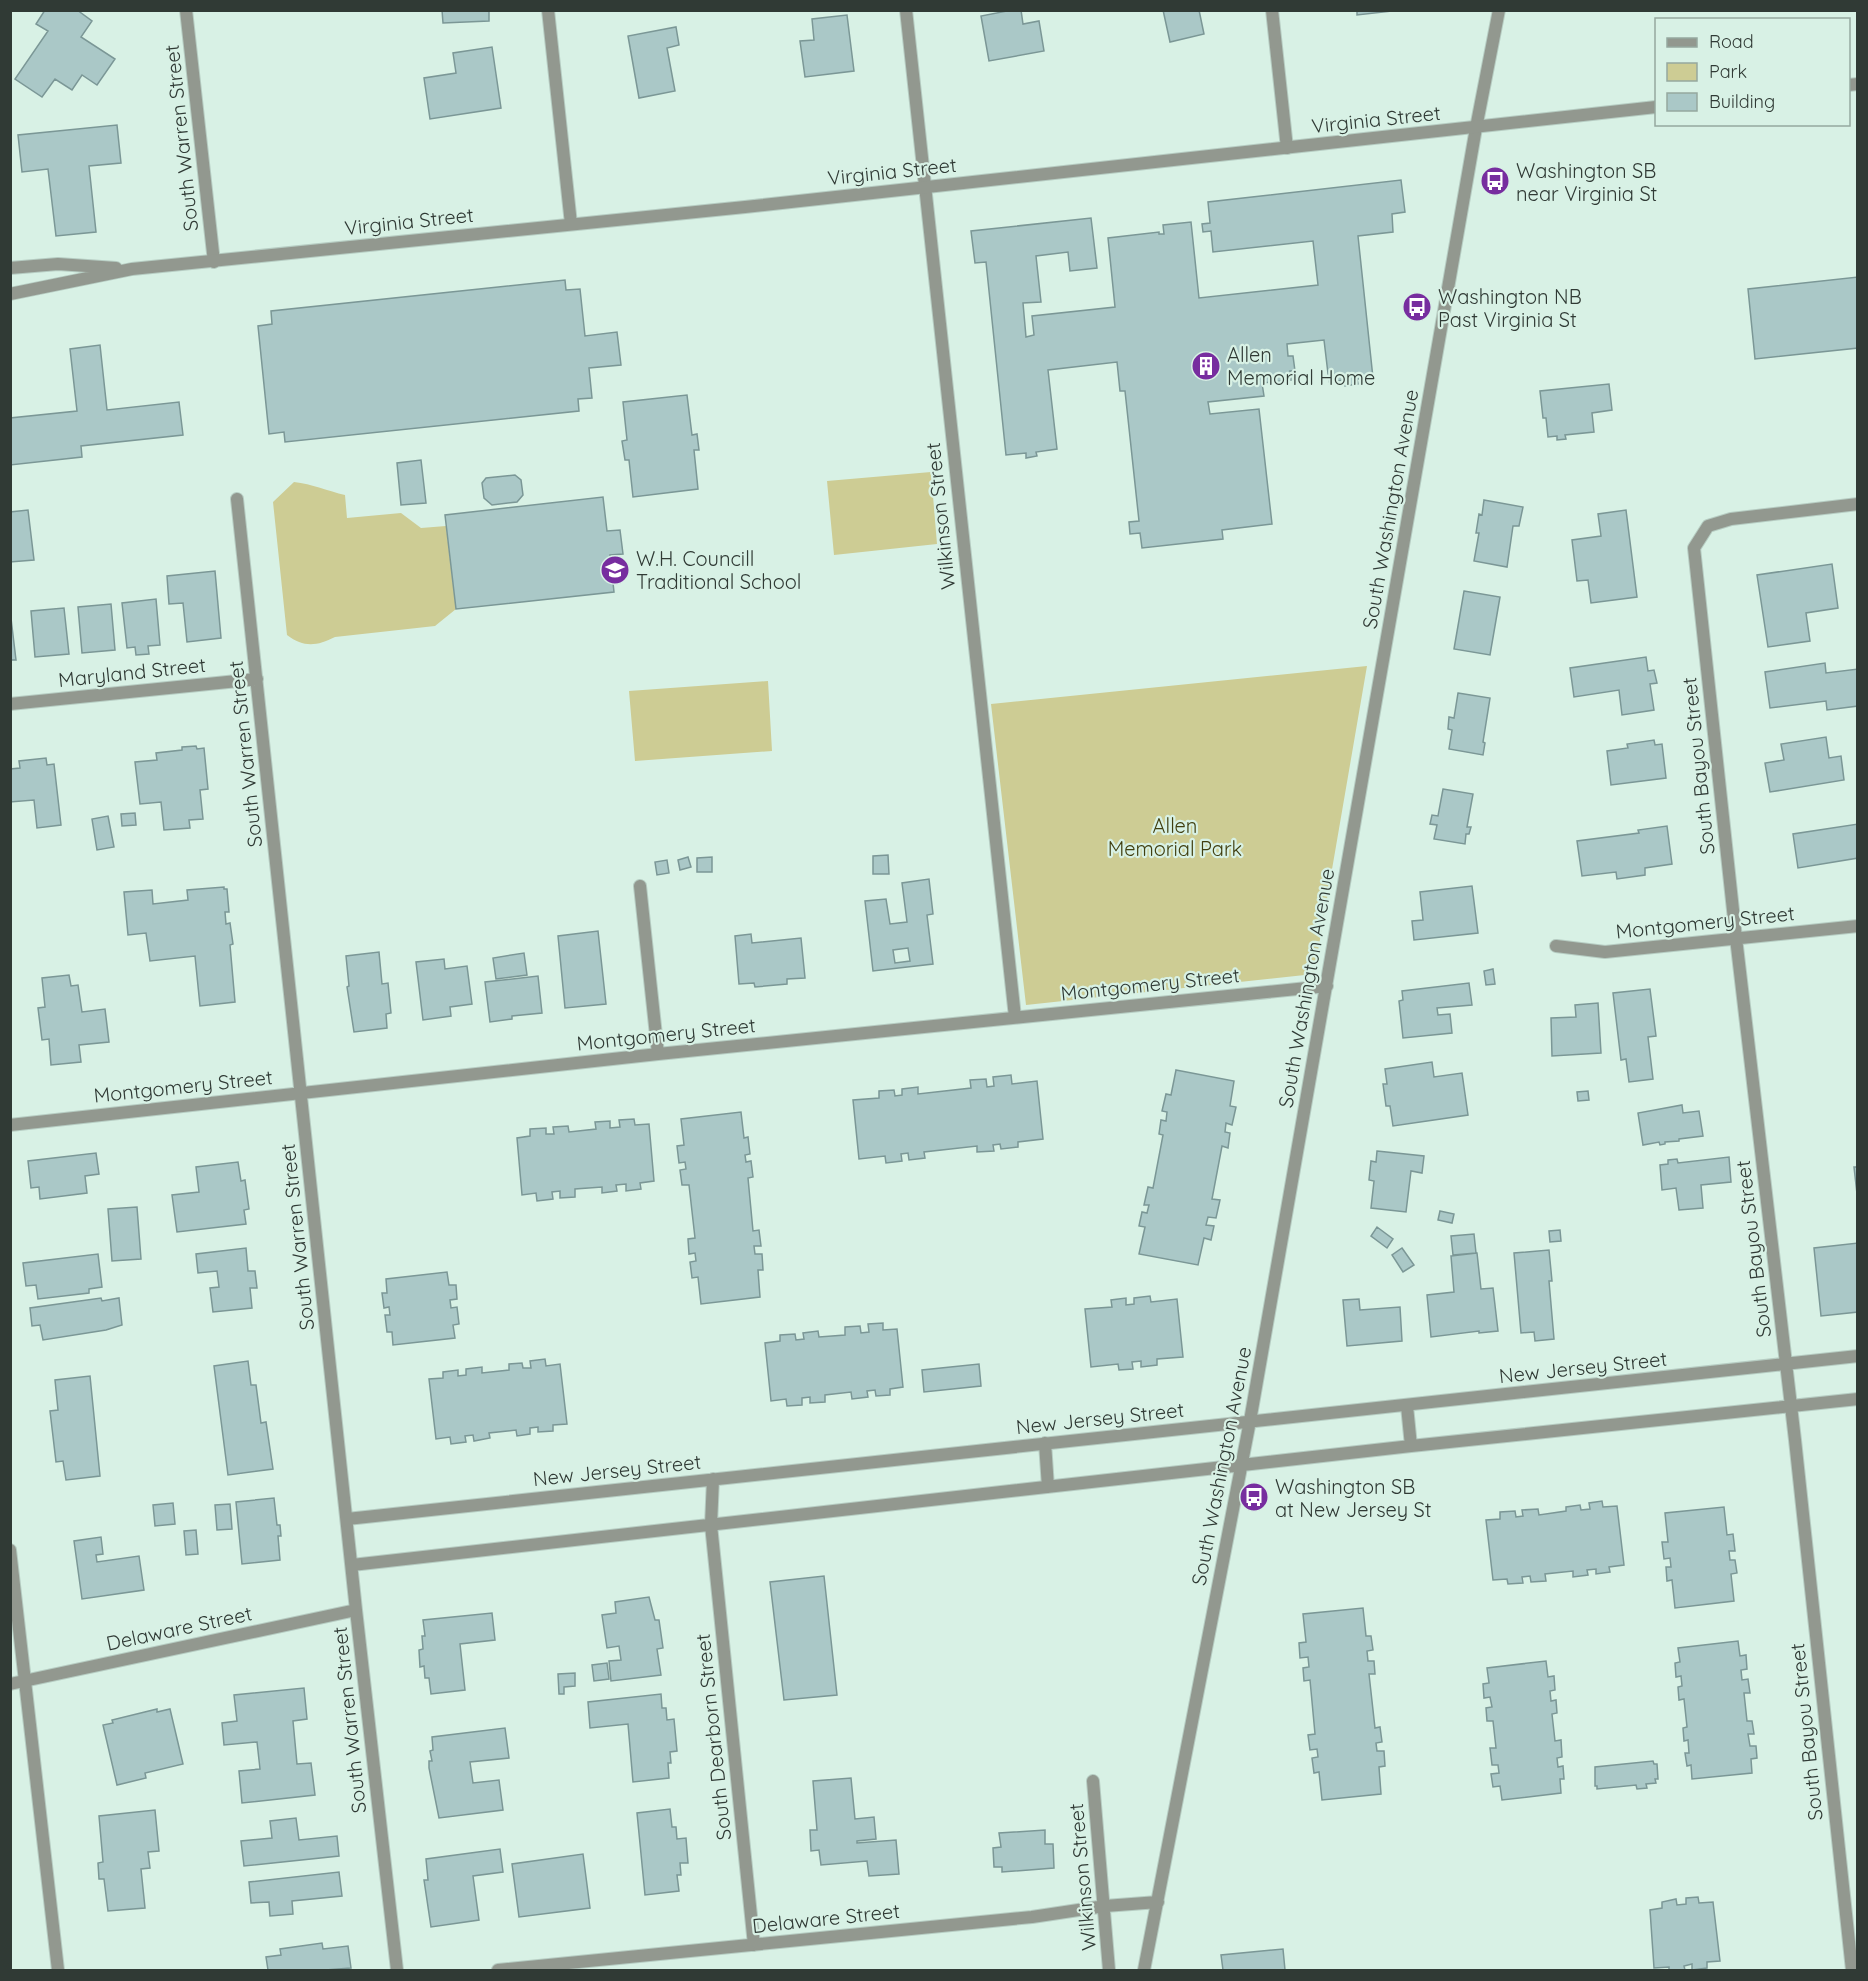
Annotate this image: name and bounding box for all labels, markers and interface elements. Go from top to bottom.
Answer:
legend [1655,18,1850,126]
text: Road [1709,30,1754,53]
street label: South Warren Street [159,43,203,233]
text: Park [1709,60,1747,83]
text: Building [1709,90,1775,113]
street label: Virginia Street [1310,100,1442,138]
street label: Virginia Street [826,152,958,190]
place label: Washington SB near Virginia St [1516,158,1658,206]
bus stop icon: Washington SB near Virginia St [1479,165,1511,197]
street label: Virginia Street [343,202,475,240]
place label: Washington NB Past Virginia St [1438,284,1582,332]
bus stop icon: Washington NB Past Virginia St [1401,291,1433,323]
place label: Allen Memorial Home [1227,342,1375,390]
building icon: Allen Memorial Home [1190,350,1222,382]
street label: South Washington Avenue [1357,387,1423,631]
street label: Wilkinson Street [920,441,960,591]
place label: W.H. Councill Traditional School [636,546,801,594]
school or university icon: W.H. Councill Traditional School [599,554,631,586]
street label: Maryland Street [57,652,207,692]
street label: South Warren Street [223,659,267,849]
street label: South Bayou Street [1676,676,1720,856]
park label: Allen Memorial Park [1108,813,1242,861]
street label: South Washington Avenue [1273,866,1339,1110]
street label: Montgomery Street [1614,900,1796,944]
street label: Montgomery Street [1059,962,1241,1006]
street label: Montgomery Street [575,1012,757,1056]
street label: Montgomery Street [92,1064,274,1108]
street label: South Warren Street [275,1142,319,1332]
street label: South Bayou Street [1730,1159,1776,1339]
street label: South Washington Avenue [1186,1344,1256,1588]
street label: New Jersey Street [1498,1346,1668,1388]
street label: New Jersey Street [1015,1397,1185,1439]
street label: New Jersey Street [532,1449,702,1491]
place label: Washington SB at New Jersey St [1275,1474,1432,1522]
bus stop icon: Washington SB at New Jersey St [1238,1481,1270,1513]
street label: Delaware Street [104,1600,254,1656]
street label: South Warren Street [327,1625,371,1815]
street label: South Dearborn Street [690,1632,736,1842]
street label: South Bayou Street [1784,1642,1828,1822]
street label: Wilkinson Street [1063,1802,1101,1952]
street label: Delaware Street [751,1898,901,1938]

